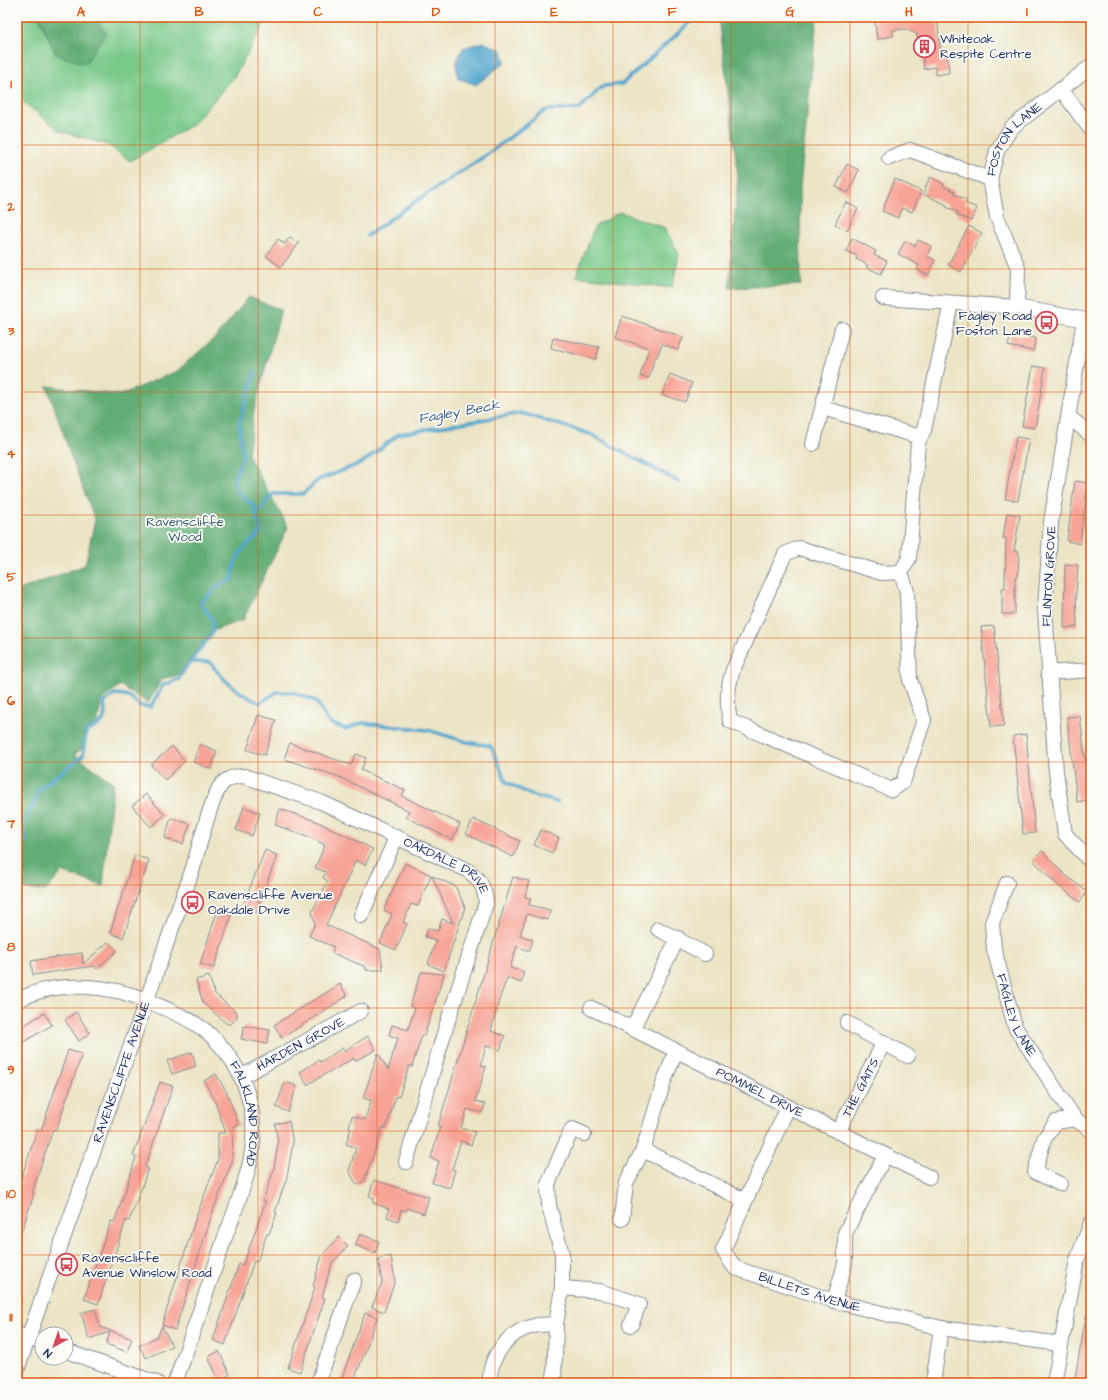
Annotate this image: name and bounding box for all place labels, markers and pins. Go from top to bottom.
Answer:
place label: Whiteoak Respite Centre [940,30,1032,63]
building icon: Whiteoak Respite Centre [911,33,937,59]
place label: Fagley Road Foston Lane [956,307,1032,340]
bus stop icon: Fagley Road Foston Lane [1034,310,1060,336]
place label: Ravenscliffe Avenue Oakdale Drive [208,886,333,919]
bus stop icon: Ravenscliffe Avenue Oakdale Drive [179,889,205,915]
place label: Ravenscliffe Avenue Winslow Road [82,1249,212,1282]
bus stop icon: Ravenscliffe Avenue Winslow Road [54,1252,80,1278]

